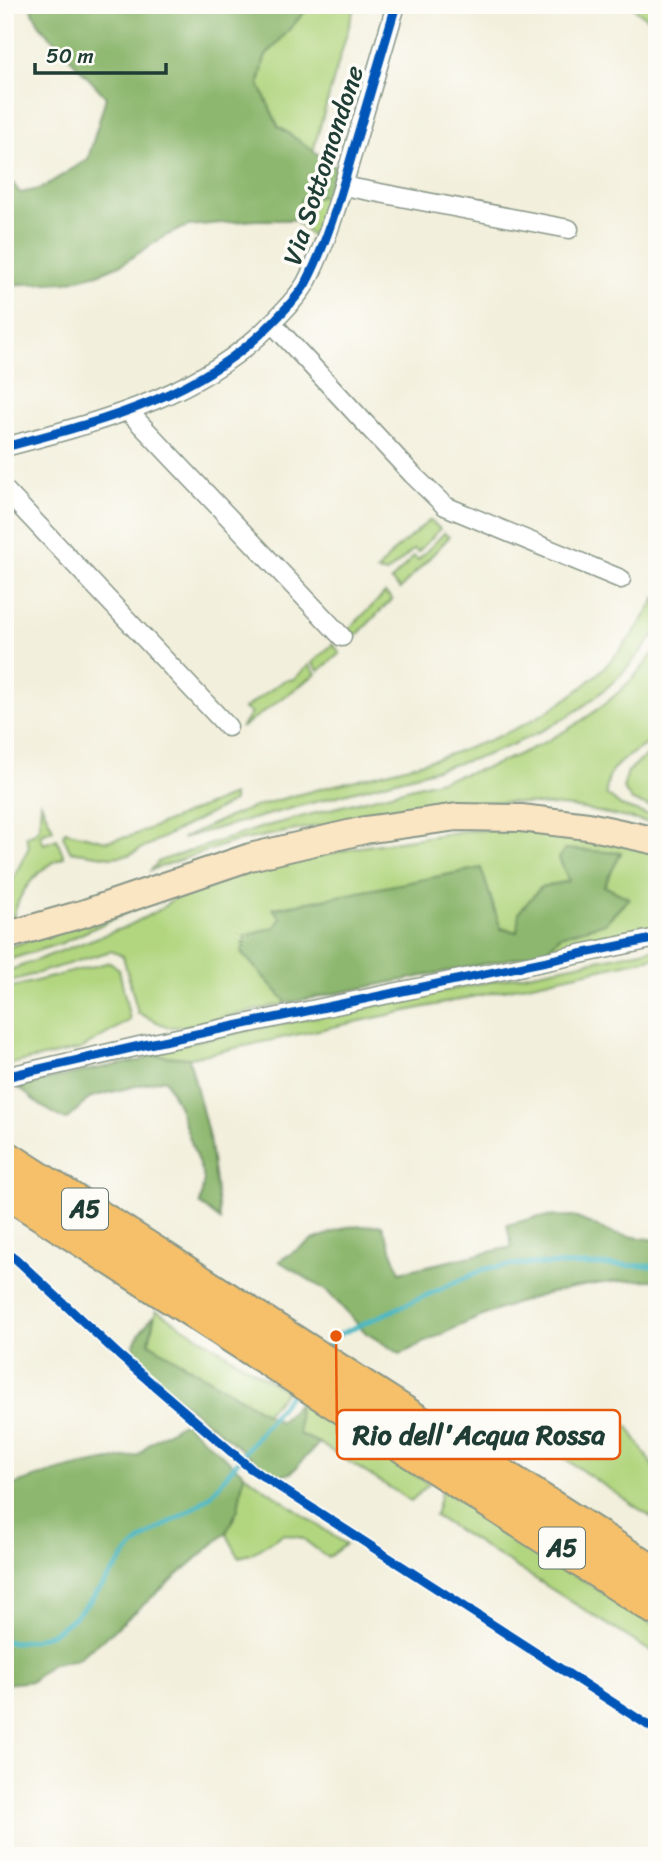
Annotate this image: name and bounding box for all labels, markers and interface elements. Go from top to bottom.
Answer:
scale bar [35,32,166,76]
text: 50 m [46,37,94,75]
street label: Via Sottomondone [269,59,377,271]
road number: A5 [62,1189,108,1230]
callout: Rio dell'Acqua Rossa [337,1410,620,1459]
text: Rio dell'Acqua Rossa [352,1410,605,1459]
road number: A5 [539,1528,585,1568]

